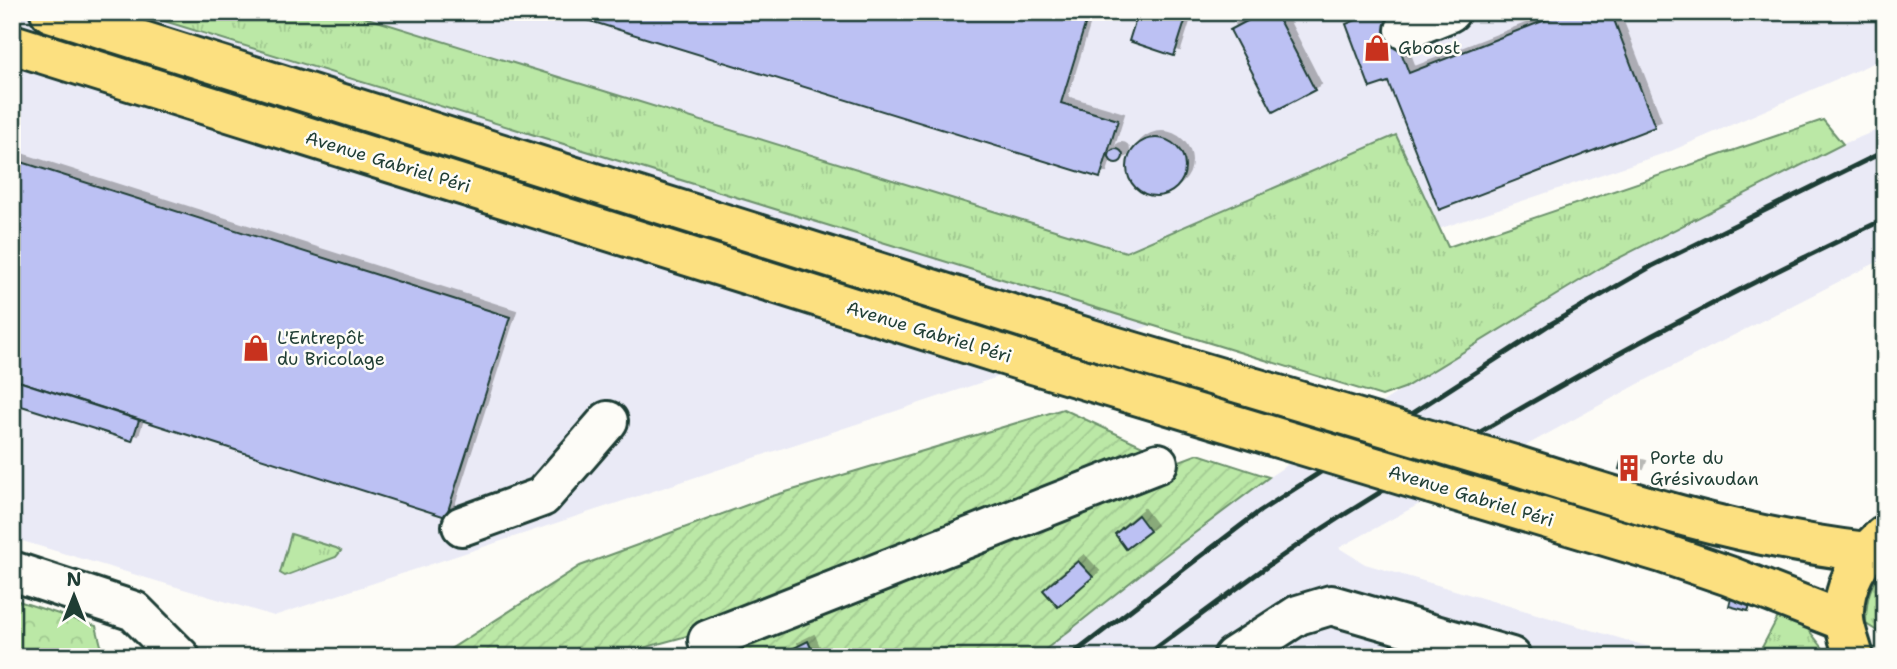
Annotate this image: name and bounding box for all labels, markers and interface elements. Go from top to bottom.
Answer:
shop icon: Gboost [1362,33,1392,63]
place label: Gboost [1398,36,1460,60]
street label: Avenue Gabriel Péri [302,125,474,199]
street label: Avenue Gabriel Péri [843,295,1015,369]
place label: L'Entrepôt du Bricolage [277,326,385,371]
shop icon: L'Entrepôt du Bricolage [241,333,271,363]
place label: Porte du Grésivaudan [1650,446,1759,491]
building icon: Porte du Grésivaudan [1614,453,1644,483]
street label: Avenue Gabriel Péri [1385,459,1557,533]
north arrow [38,560,108,630]
text: N [66,567,82,592]

